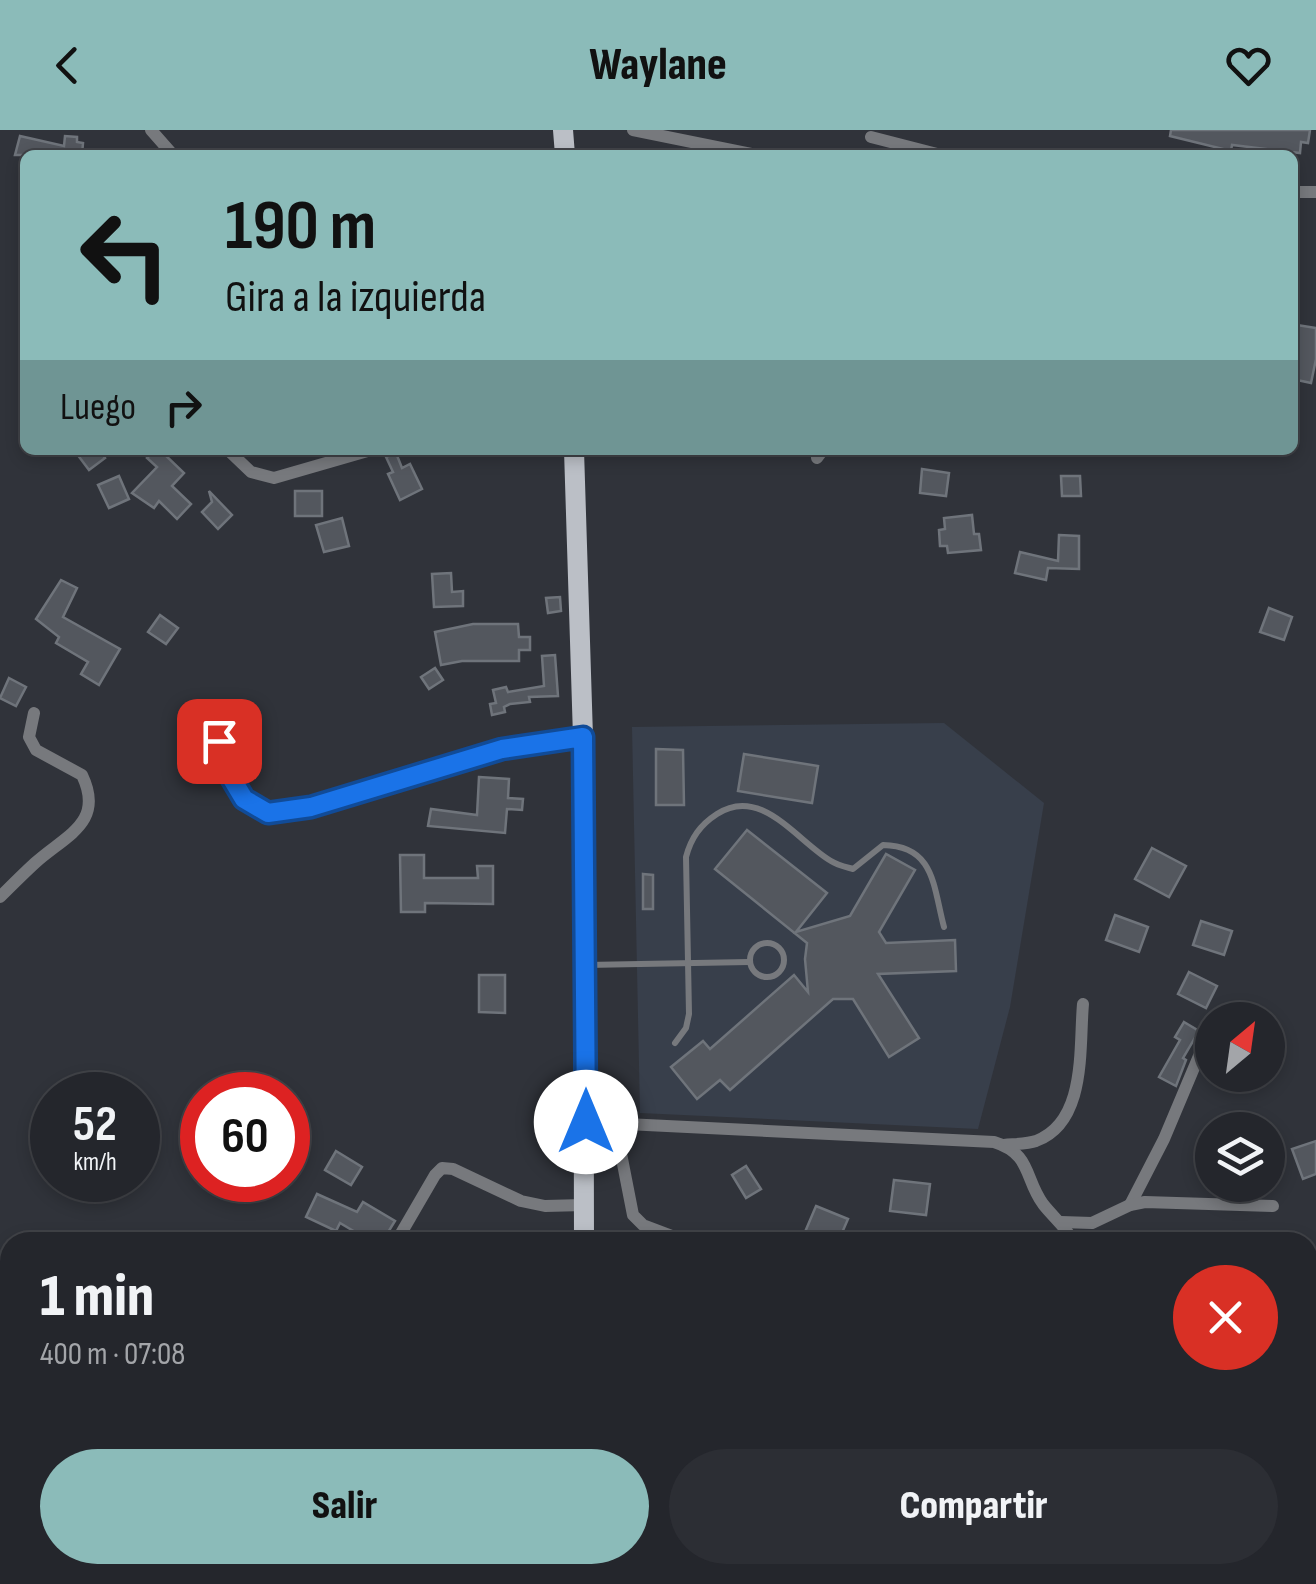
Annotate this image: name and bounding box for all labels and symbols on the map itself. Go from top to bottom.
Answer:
pin [177,699,262,784]
north arrow [1195,1002,1285,1092]
position arrow [534,1070,638,1174]
speed limit sign: 60 [180,1072,310,1202]

